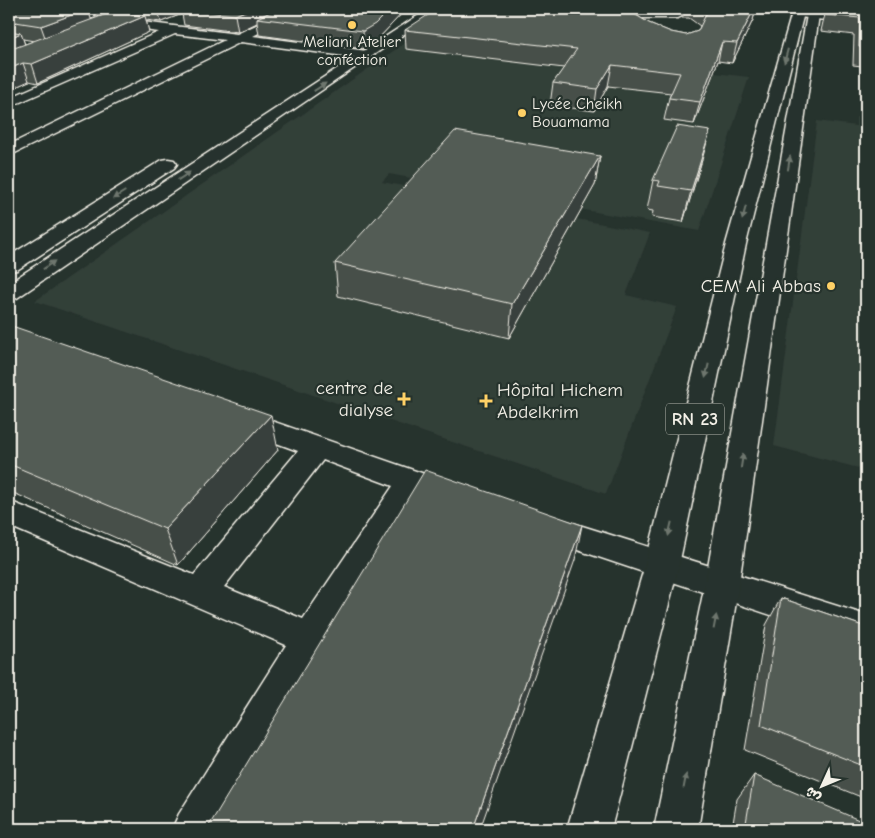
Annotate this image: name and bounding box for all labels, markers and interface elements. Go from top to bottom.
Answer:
marker: Meliani Atelier conféction [346,19,358,31]
place label: Meliani Atelier conféction [303,33,401,69]
one-way arrow [782,48,790,63]
one-way arrow [313,82,327,91]
place label: Lycée Cheikh Bouamama [532,95,622,131]
marker: Lycée Cheikh Bouamama [516,107,528,119]
one-way arrow [786,154,794,170]
one-way arrow [177,171,191,180]
one-way arrow [113,190,126,199]
one-way arrow [740,205,748,220]
one-way arrow [42,260,55,270]
place label: CEM Ali Abbas [701,275,821,297]
marker: CEM Ali Abbas [825,280,837,292]
one-way arrow [702,363,710,379]
place label: centre de dialyse [316,377,393,421]
place label: Hôpital Hichem Abdelkrim [497,379,623,423]
marker: centre de dialyse [397,392,411,406]
marker: Hôpital Hichem Abdelkrim [479,394,493,408]
road number: RN 23 [666,404,724,434]
one-way arrow [738,453,746,469]
one-way arrow [666,522,674,537]
one-way arrow [711,614,719,629]
north arrow [798,760,848,810]
one-way arrow [681,774,689,789]
text: ش [802,783,824,806]

